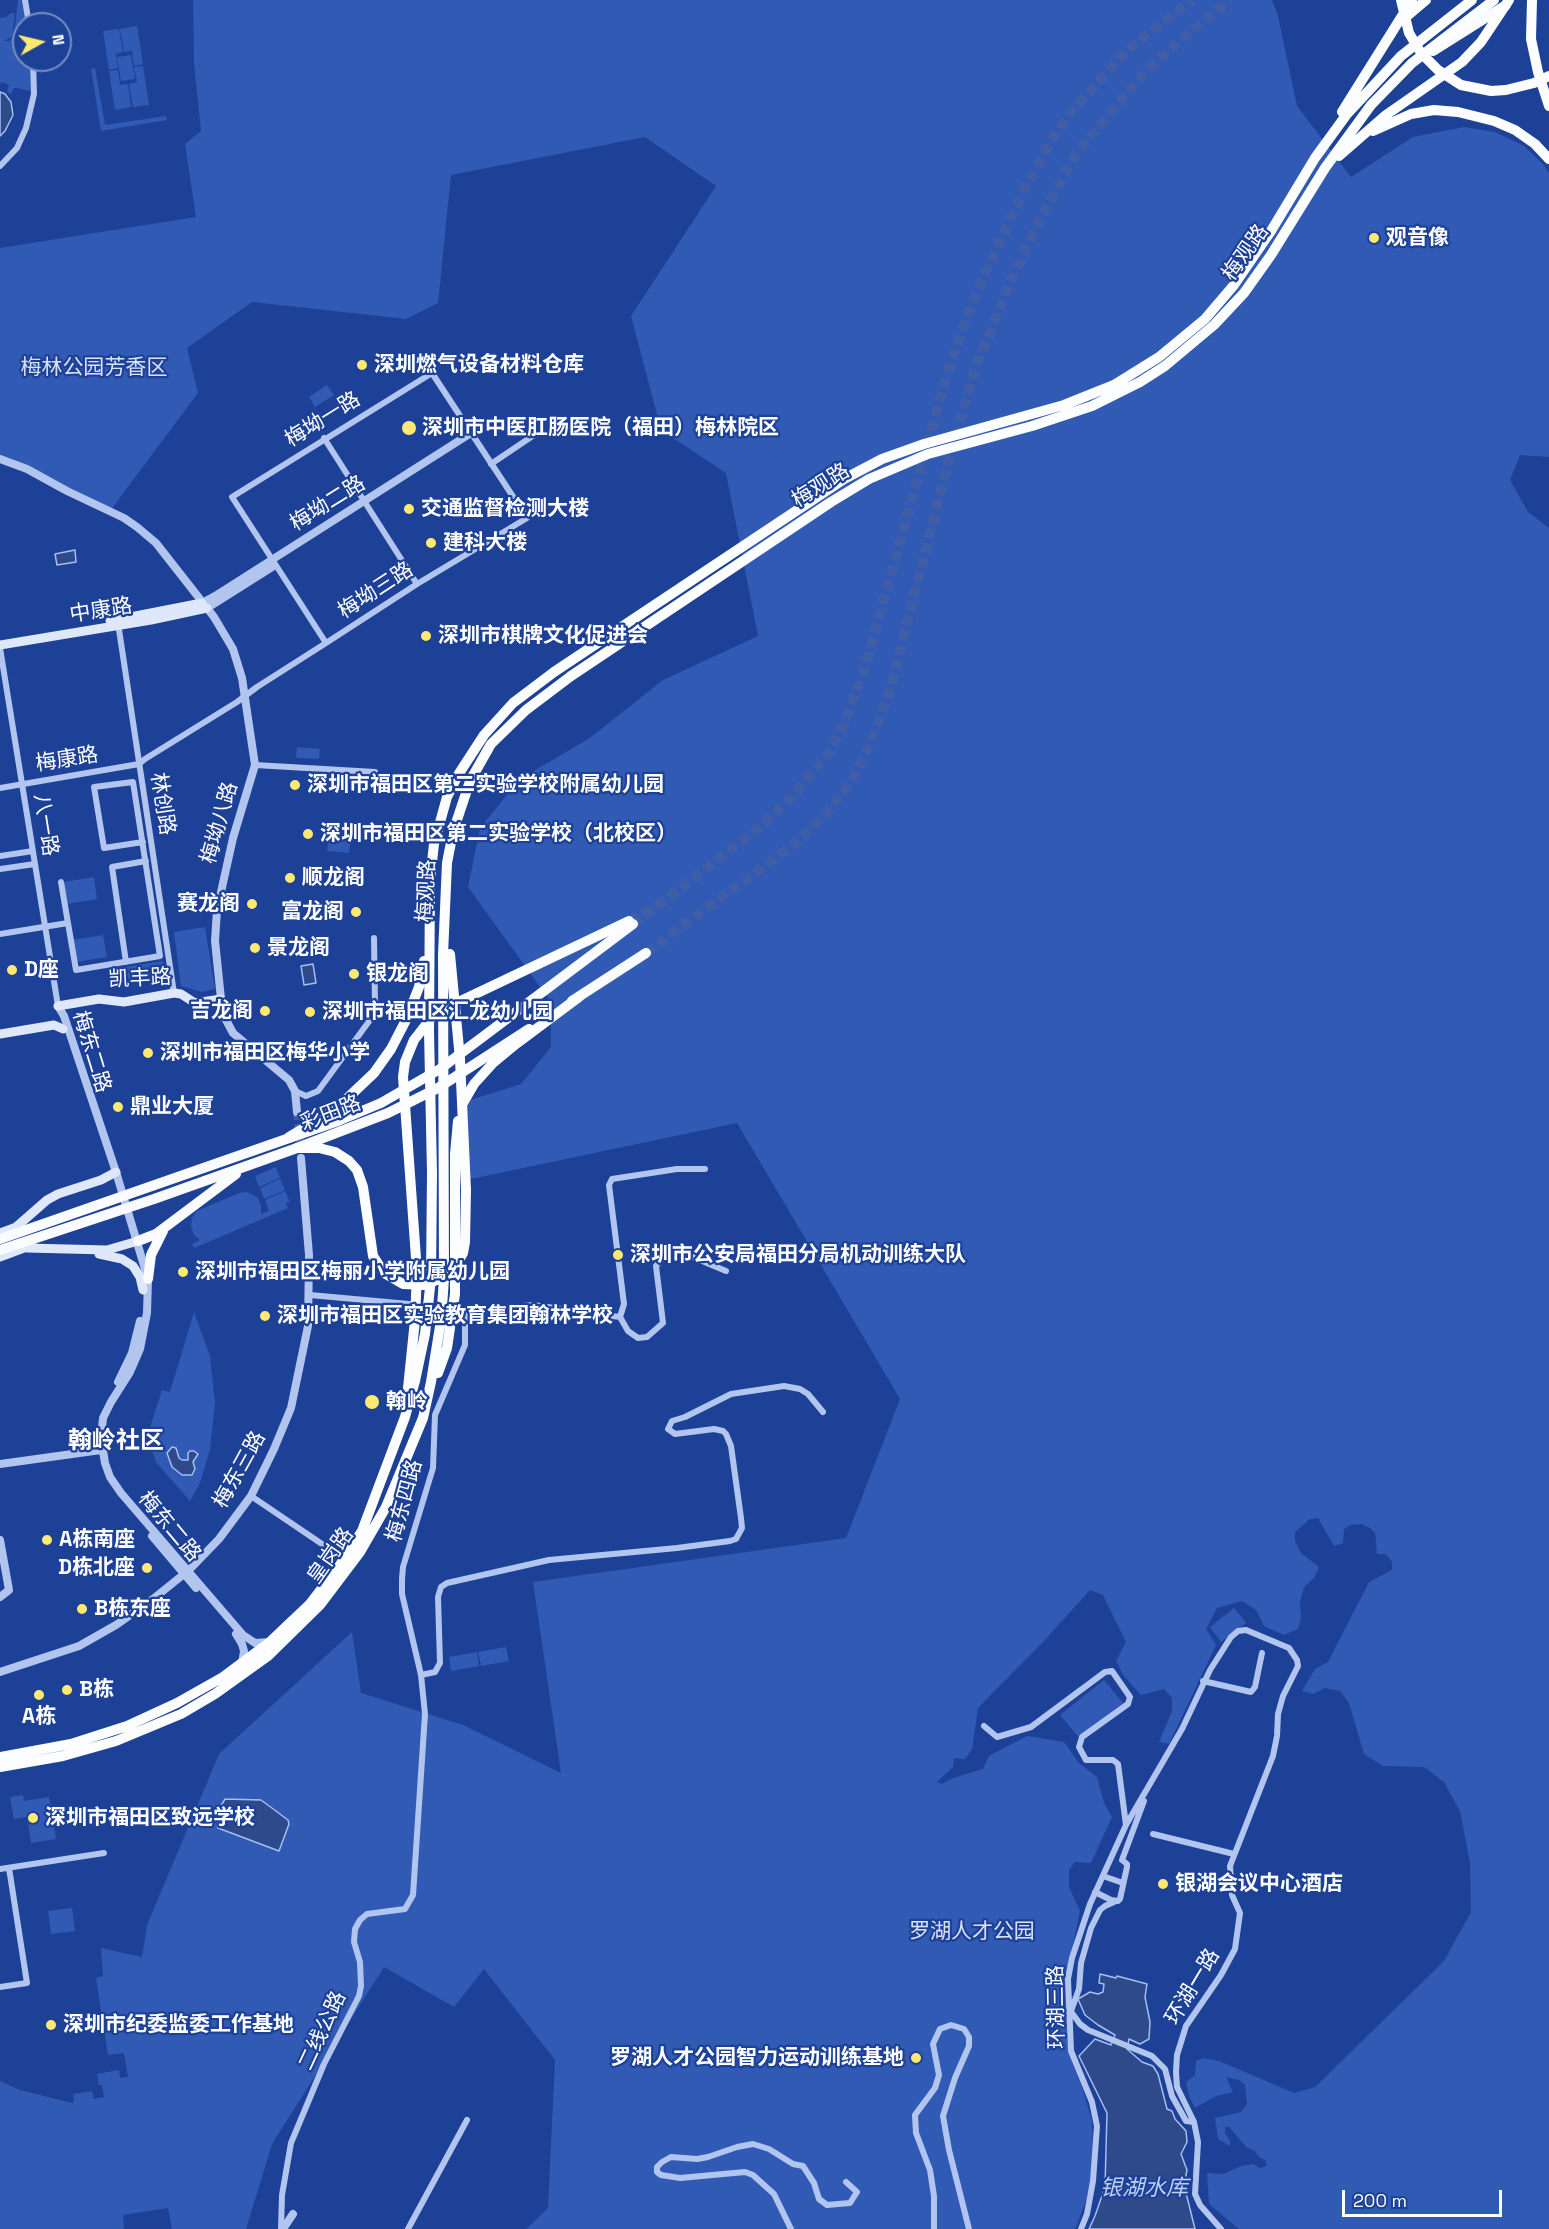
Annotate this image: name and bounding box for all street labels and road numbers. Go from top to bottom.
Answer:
street label: 梅观路 [1218,220,1274,286]
street label: 梅坳一路 [281,387,365,453]
street label: 梅观路 [788,459,854,513]
street label: 梅坳二路 [286,471,370,537]
street label: 梅坳三路 [334,558,418,624]
street label: 中康路 [68,594,134,628]
street label: 梅康路 [34,743,100,777]
street label: 林创路 [145,771,179,837]
street label: 梅坳八路 [196,779,244,867]
street label: 八一路 [28,792,62,858]
street label: 梅观路 [413,859,441,923]
street label: 凯丰路 [108,965,172,993]
street label: 梅东二路 [67,1008,115,1096]
street label: 彩田路 [297,1091,365,1137]
street label: 梅东三路 [209,1427,271,1513]
street label: 梅东四路 [382,1457,428,1545]
street label: 梅东二路 [132,1487,206,1567]
street label: 皇岗路 [303,1523,359,1589]
street label: 环湖一路 [1161,1945,1225,2029]
street label: 环湖三路 [1044,1965,1070,2049]
street label: 二线公路 [294,1988,352,2074]

